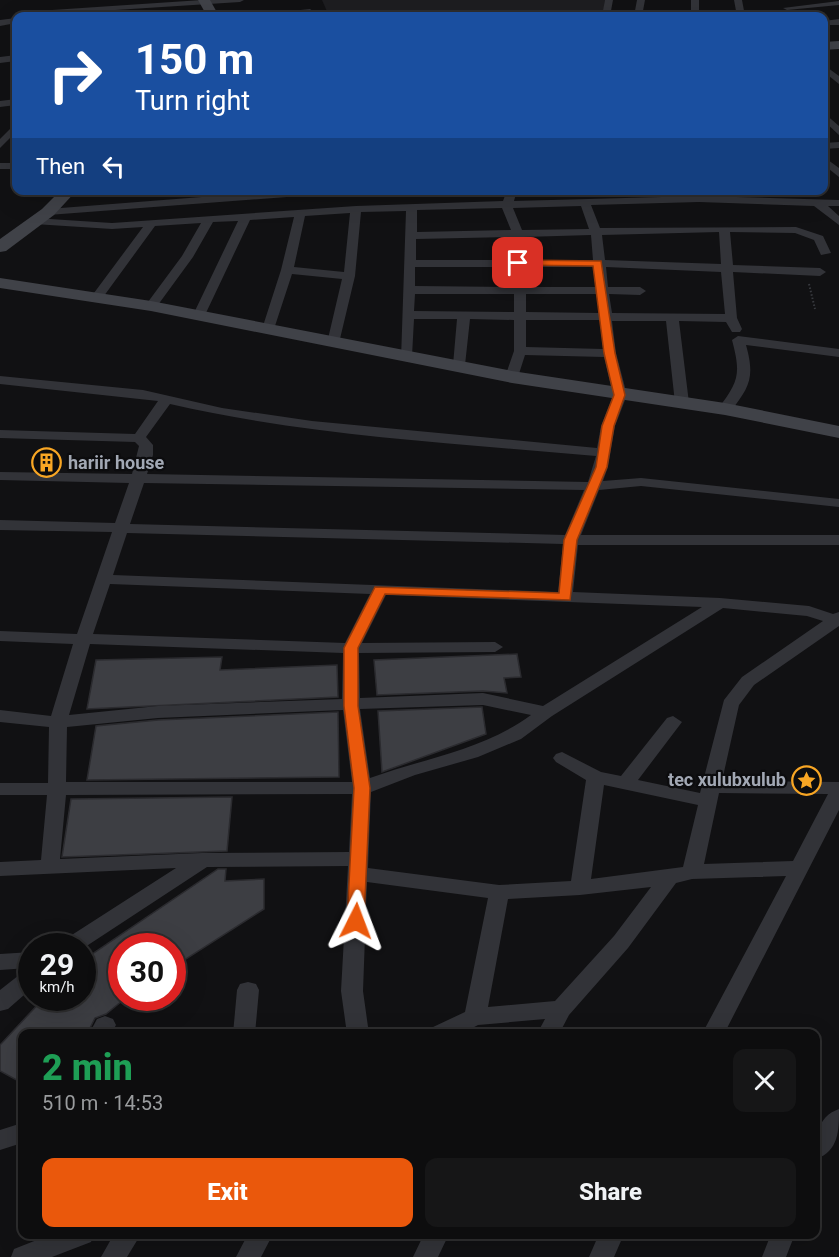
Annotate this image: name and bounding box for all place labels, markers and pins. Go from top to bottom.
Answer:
pin [492,237,543,288]
building icon: hariir house [31,447,63,479]
place label: hariir house [68,452,164,473]
place icon: tec xulubxulub [791,764,823,796]
place label: tec xulubxulub [668,769,786,790]

